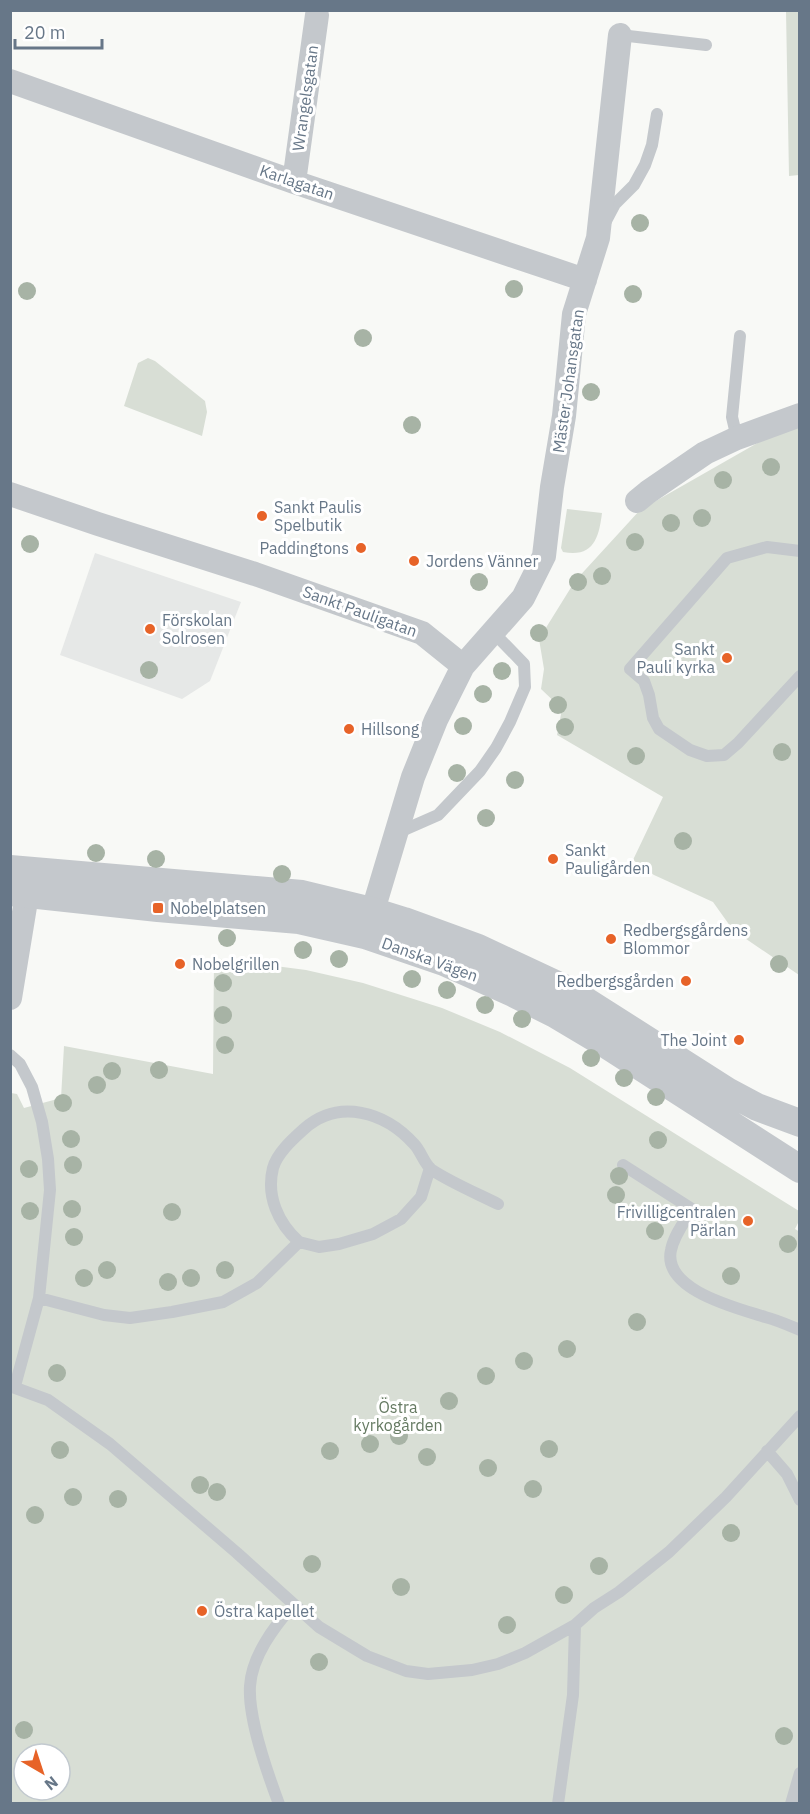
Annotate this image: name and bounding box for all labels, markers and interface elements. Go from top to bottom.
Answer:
scale bar [15,12,102,50]
text: 20 m [24,21,66,44]
street label: Wrangelsgatan [288,44,322,152]
street label: Karlagatan [257,160,337,204]
street label: Mäster Johansgatan [548,308,588,454]
place label: Sankt Paulis Spelbutik [274,497,362,535]
marker: Sankt Paulis Spelbutik [255,509,269,523]
place label: Paddingtons [259,538,349,558]
marker: Paddingtons [354,541,368,555]
place label: Jordens Vänner [426,551,538,571]
marker: Jordens Vänner [407,554,421,568]
street label: Sankt Pauligatan [300,581,420,641]
place label: Förskolan Solrosen [162,610,232,648]
marker: Förskolan Solrosen [143,622,157,636]
place label: Sankt Pauli kyrka [637,639,715,677]
marker: Sankt Pauli kyrka [720,651,734,665]
place label: Hillsong [361,719,420,739]
marker: Hillsong [342,722,356,736]
place label: Sankt Pauligården [565,840,650,878]
marker: Sankt Pauligården [546,852,560,866]
place label: Nobelplatsen [170,898,266,918]
marker: Nobelplatsen [151,901,165,915]
place label: Redbergsgårdens Blommor [623,920,748,958]
street label: Danska Vägen [379,932,481,986]
marker: Redbergsgårdens Blommor [604,932,618,946]
place label: Nobelgrillen [192,954,280,974]
marker: Nobelgrillen [173,957,187,971]
place label: Redbergsgården [556,971,674,991]
marker: Redbergsgården [679,974,693,988]
place label: The Joint [660,1030,727,1050]
marker: The Joint [732,1033,746,1047]
place label: Frivilligcentralen Pärlan [617,1202,736,1240]
marker: Frivilligcentralen Pärlan [741,1214,755,1228]
park label: Östra kyrkogården [353,1397,443,1435]
place label: Östra kapellet [214,1601,315,1621]
marker: Östra kapellet [195,1604,209,1618]
north arrow [12,1742,72,1802]
text: N [41,1772,62,1795]

